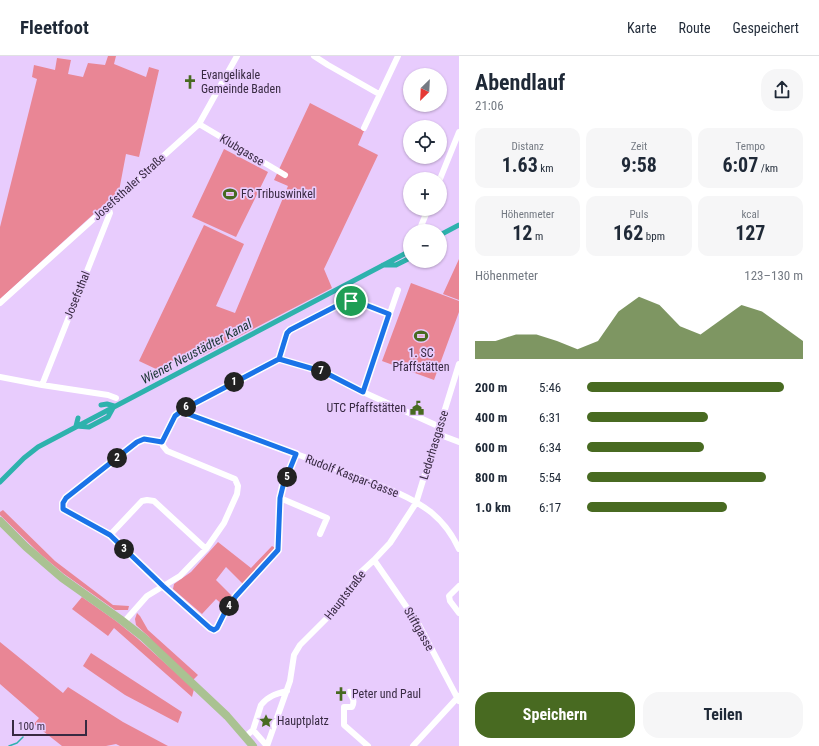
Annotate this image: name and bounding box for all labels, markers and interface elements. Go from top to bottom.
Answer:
text: Fleetfoot [20,16,89,39]
text: Karte [627,20,657,36]
text: Route [679,20,711,36]
text: Gespeichert [733,20,799,36]
place label: Evangelikale Gemeinde Baden [201,68,281,96]
north arrow [403,68,447,112]
map controls [403,68,447,268]
button: share [761,69,803,111]
text: Abendlauf [475,70,565,95]
church icon: Evangelikale Gemeinde Baden [182,74,198,90]
text: 21:06 [475,98,504,113]
button: locate [403,120,447,164]
street label: Klubgasse [217,131,267,169]
text: Distanz [511,140,544,153]
text: Zeit [631,140,647,153]
text: Tempo [736,140,765,153]
street label: Josefsthaler Straße [90,150,168,223]
text: 1.63 [502,153,538,177]
text: 9:58 [621,153,657,177]
text: 6:07 [723,153,758,177]
text: km [538,162,554,175]
text: /km [758,162,778,175]
button: + [403,172,447,216]
sports icon: FC Tribuswinkel [222,186,238,202]
place label: FC Tribuswinkel [241,187,316,201]
text: Höhenmeter [501,208,554,221]
text: Puls [630,208,648,221]
text: kcal [741,208,759,221]
text: 12 [512,221,532,245]
text: 162 [613,221,643,245]
text: 127 [735,221,765,245]
button: − [403,224,447,268]
text: m [532,230,543,243]
text: bpm [643,230,665,243]
text: Höhenmeter [475,268,538,283]
text: 123–130 m [744,268,803,283]
street label: Josefsthal [61,269,93,321]
pin [334,284,368,318]
icon: arrive [340,290,362,312]
water label: Wiener Neustädter Kanal [138,315,255,387]
sports icon: 1. SC Pfaffstätten [413,328,429,344]
place label: 1. SC Pfaffstätten [392,346,450,374]
pin: 7 [311,361,331,381]
text: 7 [318,364,324,377]
pin: 1 [224,372,244,392]
text: 1 [231,375,237,388]
text: 200 m [475,380,507,395]
text: 5:46 [539,380,561,395]
pin: 6 [176,397,196,417]
text: 6 [183,400,189,413]
public building icon: UTC Pfaffstätten [409,400,425,416]
place label: UTC Pfaffstätten [327,401,406,415]
street label: Lederhasgasse [417,408,451,481]
text: 400 m [475,410,507,425]
text: 6:31 [539,410,561,425]
text: 600 m [475,440,507,455]
text: 6:34 [539,440,561,455]
pin: 2 [107,448,127,468]
text: 2 [114,451,120,464]
street label: Rudolf Kaspar-Gasse [303,452,401,500]
pin: 5 [277,467,297,487]
text: 5 [284,470,290,483]
text: 800 m [475,470,507,485]
text: 5:54 [539,470,561,485]
text: 1.0 km [475,500,511,515]
text: 6:17 [539,500,561,515]
pin: 3 [114,539,134,559]
text: 3 [121,542,127,555]
street label: Hauptstraße [321,567,369,622]
pin: 4 [219,596,239,616]
text: 4 [226,599,232,612]
street label: Stiftgasse [401,605,437,654]
church icon: Peter und Paul [333,686,349,702]
place label: Peter und Paul [352,687,421,701]
button: Speichern [475,692,635,738]
button: Teilen [643,692,803,738]
place icon: Hauptplatz [258,713,274,729]
place label: Hauptplatz [277,714,329,728]
scale bar [12,718,87,737]
text: 100 m [18,720,45,733]

